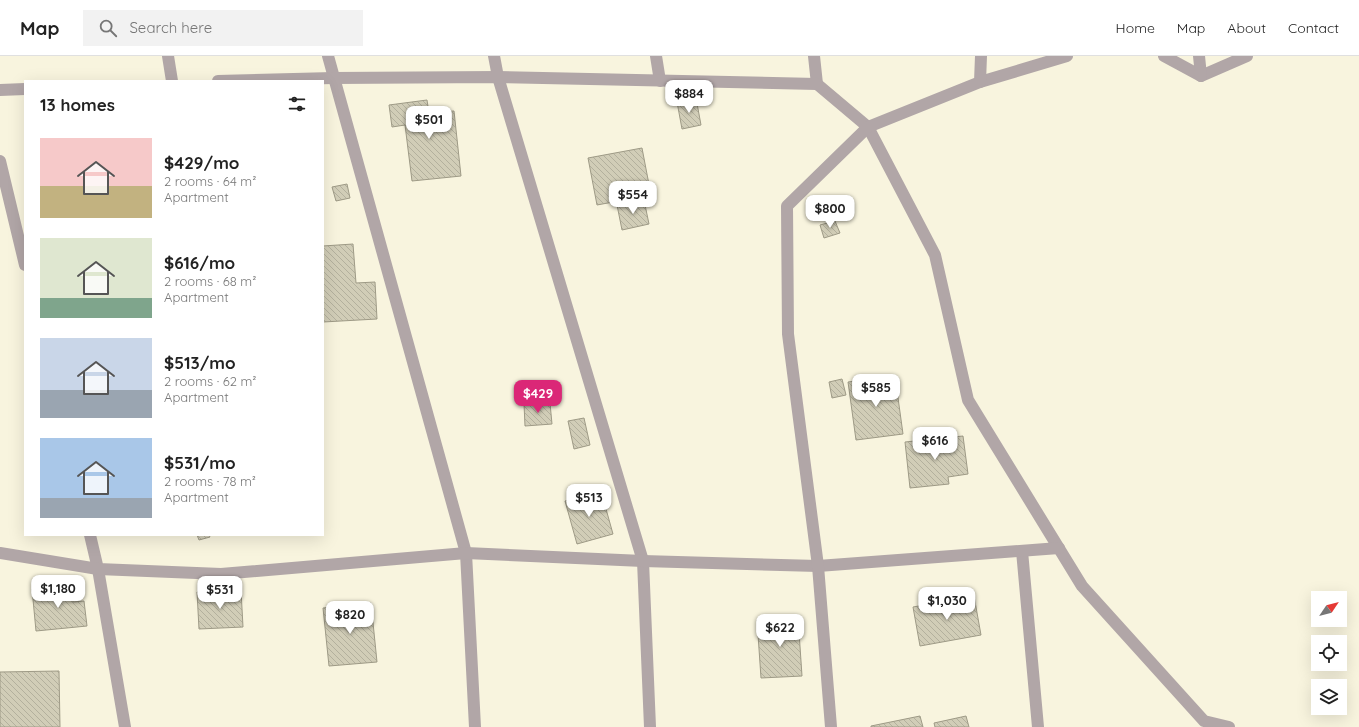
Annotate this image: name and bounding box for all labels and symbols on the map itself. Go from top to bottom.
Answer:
pin: $884 [665,80,713,114]
pin: $501 [405,106,453,140]
pin: $554 [609,181,657,215]
pin: $800 [806,195,854,229]
pin: $585 [852,374,900,408]
pin: $429 [514,380,562,414]
pin: $616 [911,427,959,461]
pin: $513 [565,484,613,518]
pin: $1,180 [25,575,91,609]
pin: $531 [196,576,244,610]
pin: $1,030 [914,587,980,621]
north arrow [1311,591,1347,627]
pin: $820 [326,601,374,635]
pin: $622 [756,614,804,648]

